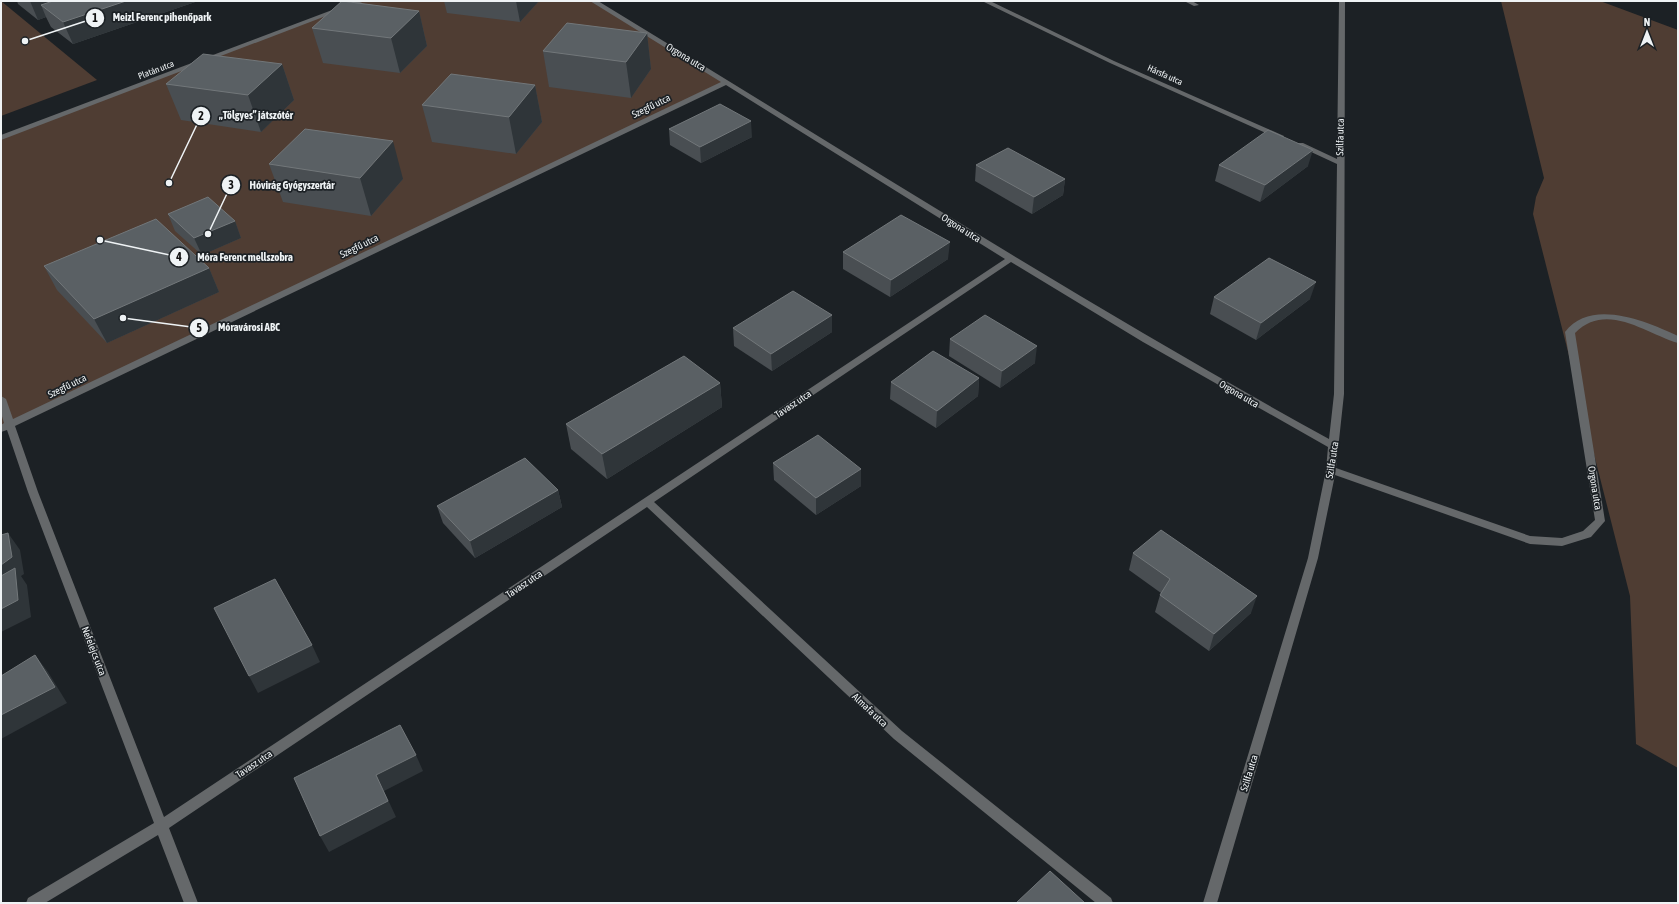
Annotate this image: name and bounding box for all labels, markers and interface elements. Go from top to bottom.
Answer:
callout: Meizl Ferenc pihenőpark [85,6,219,29]
text: 1 [92,11,98,25]
text: Meizl Ferenc pihenőpark [113,11,211,23]
north arrow [1627,12,1667,52]
text: N [1644,16,1650,28]
street label: Orgona utca [664,41,708,73]
street label: Platán utca [137,59,175,81]
street label: Hársfa utca [1146,63,1184,87]
street label: Szegfű utca [630,92,672,120]
callout: „Tölgyes” játszótér [191,104,301,127]
text: 2 [198,109,204,123]
text: „Tölgyes” játszótér [218,109,294,121]
street label: Szilfa utca [1334,118,1346,156]
callout: Hóvirág Gyógyszertár [221,174,342,197]
text: 3 [228,178,234,192]
text: Hóvirág Gyógyszertár [250,179,335,191]
street label: Orgona utca [939,212,983,245]
street label: Szegfű utca [338,232,380,260]
callout: Móra Ferenc mellszobra [169,245,301,268]
text: 4 [175,250,182,264]
text: Móra Ferenc mellszobra [197,251,293,263]
callout: Móravárosi ABC [189,316,288,339]
text: 5 [196,321,202,335]
text: Móravárosi ABC [218,321,280,333]
street label: Szegfű utca [46,372,88,400]
street label: Orgona utca [1217,378,1261,410]
street label: Tavasz utca [773,388,814,420]
street label: Szilfa utca [1324,440,1340,479]
street label: Orgona utca [1586,465,1604,511]
street label: Tavasz utca [504,568,545,600]
street label: Nefelejcs utca [80,625,109,677]
street label: Almafa utca [850,691,890,729]
street label: Tavasz utca [234,748,275,780]
street label: Szilfa utca [1238,753,1260,793]

